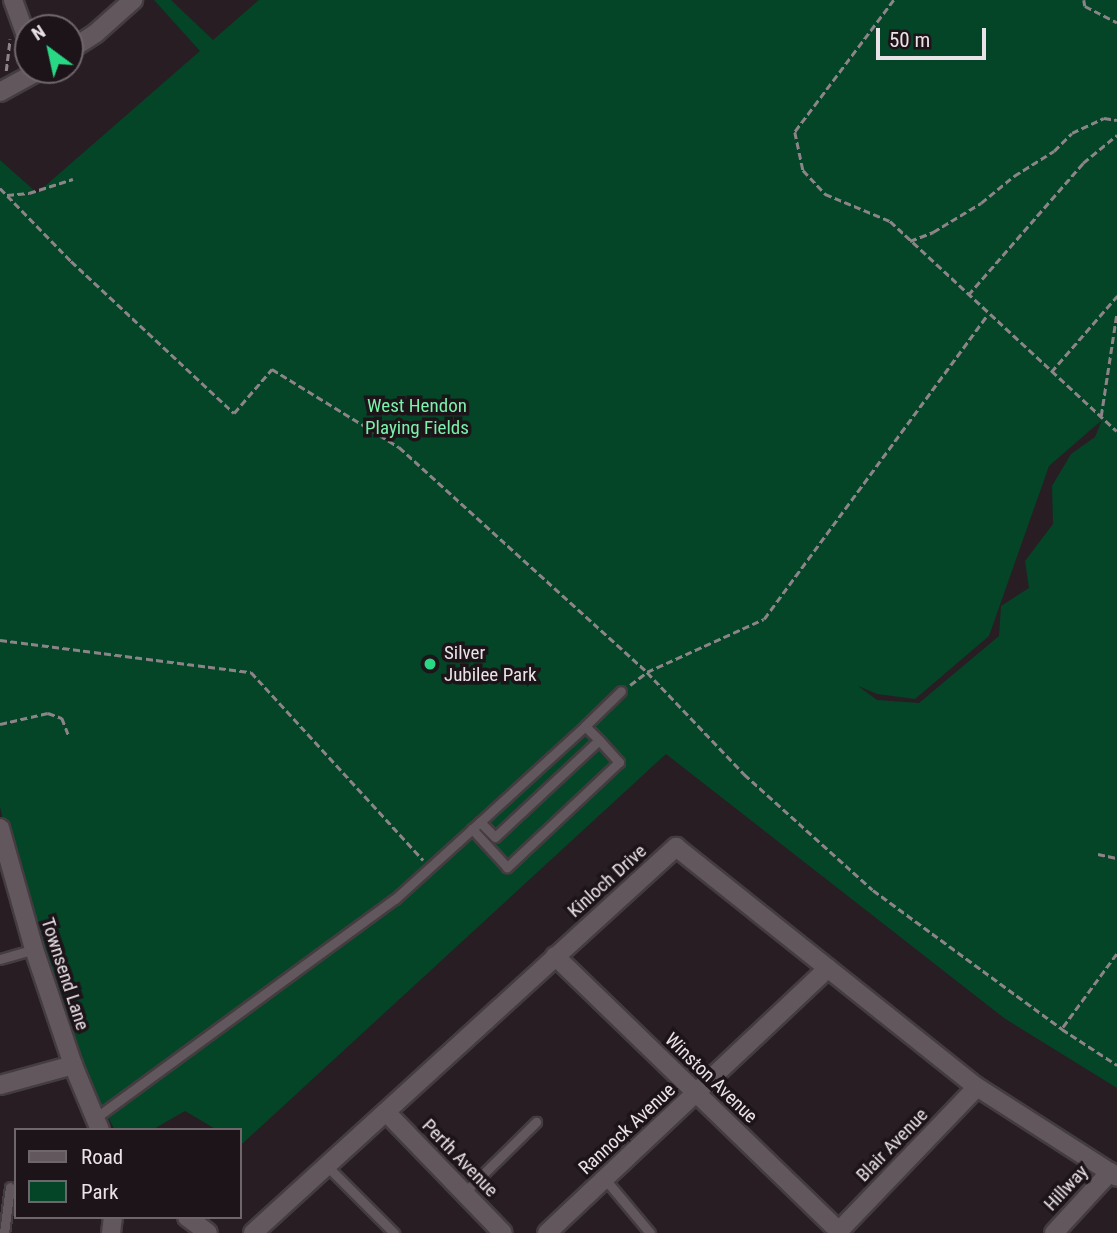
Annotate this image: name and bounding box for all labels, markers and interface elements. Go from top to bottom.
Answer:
north arrow [14,14,84,84]
scale bar [879,14,989,58]
text: N [27,20,50,45]
text: 50 m [889,28,930,52]
park label: West Hendon Playing Fields [365,395,469,439]
place label: Silver Jubilee Park [444,642,537,686]
marker: Silver Jubilee Park [422,656,438,672]
street label: Kinloch Drive [563,840,651,922]
street label: Townsend Lane [36,915,94,1033]
street label: Winston Avenue [660,1028,762,1128]
street label: Rannock Avenue [574,1079,680,1179]
street label: Blair Avenue [851,1104,933,1186]
street label: Perth Avenue [417,1114,503,1202]
legend [14,1128,242,1219]
text: Road [81,1145,123,1169]
street label: Hillway [1039,1160,1093,1216]
text: Park [81,1180,118,1204]

